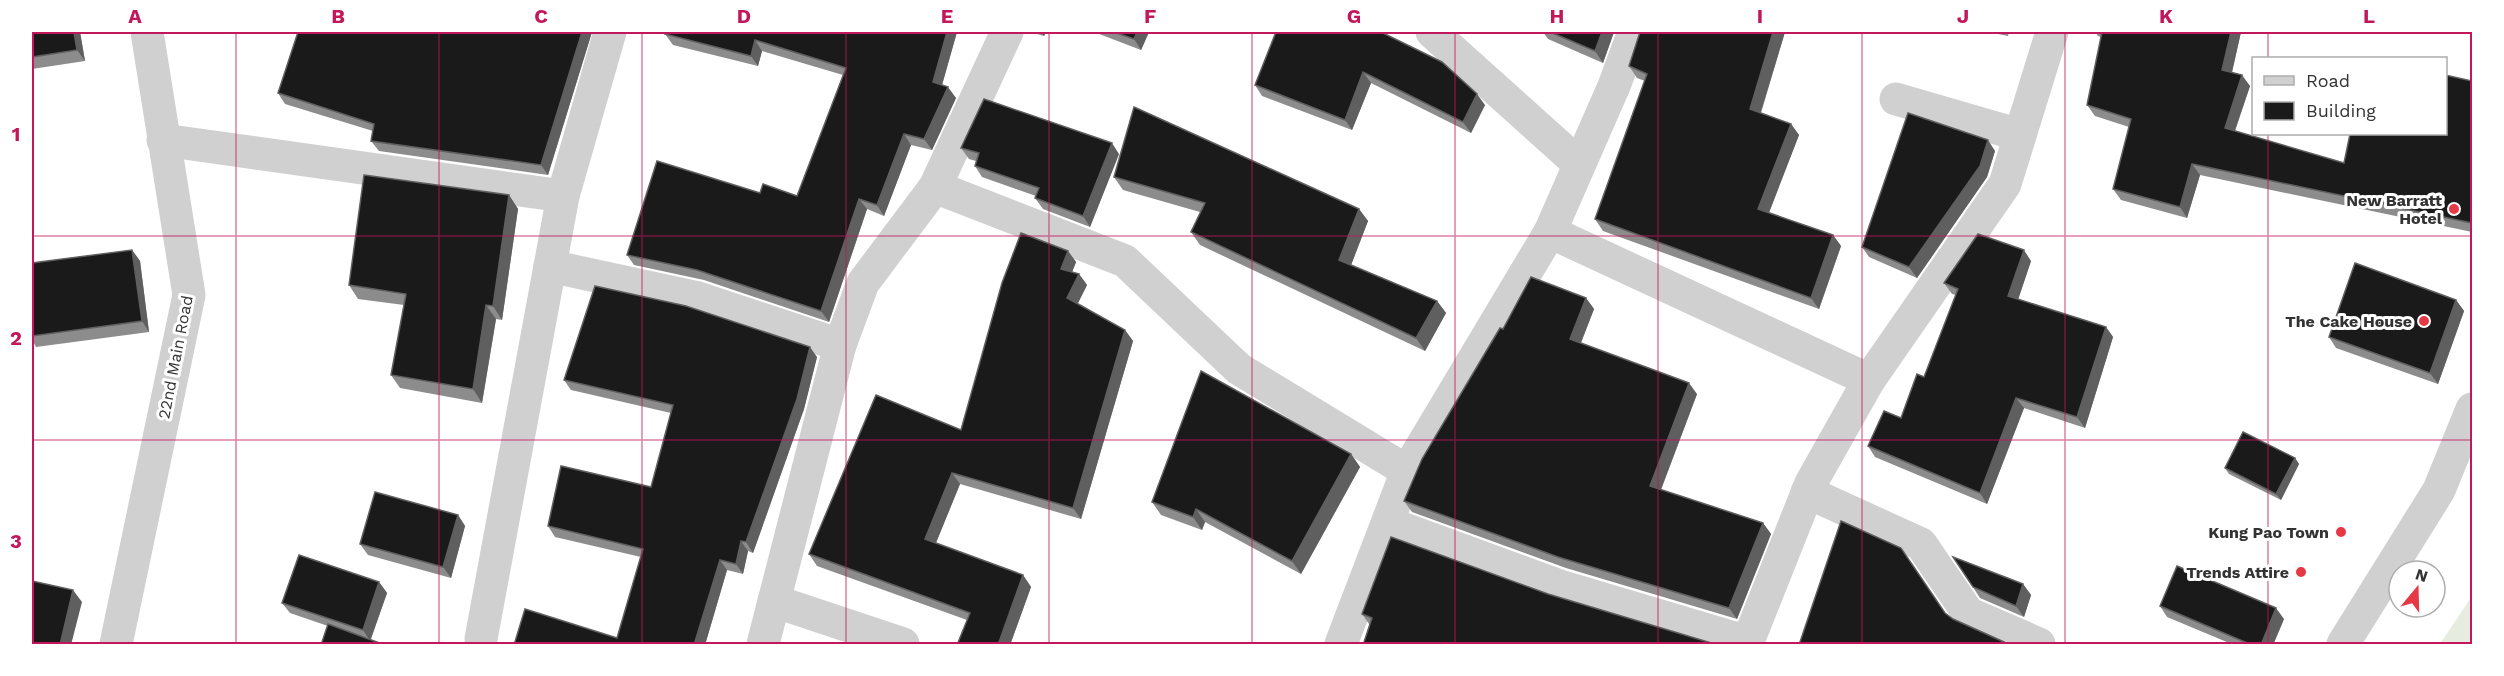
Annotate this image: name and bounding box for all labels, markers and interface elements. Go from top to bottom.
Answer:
text: A [128,4,142,28]
text: B [331,4,345,28]
text: C [534,4,548,28]
text: D [737,4,751,28]
text: E [941,4,953,28]
text: F [1144,4,1156,28]
text: G [1347,4,1361,28]
text: H [1550,4,1564,28]
text: I [1757,4,1763,28]
text: J [1957,4,1969,28]
text: K [2159,4,2173,28]
text: L [2363,4,2375,28]
legend [2252,57,2447,135]
text: Road [2306,70,2350,91]
text: Building [2306,100,2376,121]
text: 1 [12,122,20,146]
place label: New Barratt Hotel [2346,191,2443,228]
marker: New Barratt Hotel [2447,202,2461,216]
street label: 22nd Main Road [154,294,197,420]
place label: The Cake House [2285,312,2412,331]
marker: The Cake House [2417,314,2431,328]
text: 2 [10,326,22,350]
place label: Kung Pao Town [2208,523,2329,542]
marker: Kung Pao Town [2334,525,2348,539]
text: 3 [10,529,22,553]
north arrow [2387,559,2447,619]
place label: Trends Attire [2186,563,2289,582]
text: N [2413,564,2430,586]
marker: Trends Attire [2294,565,2308,579]

